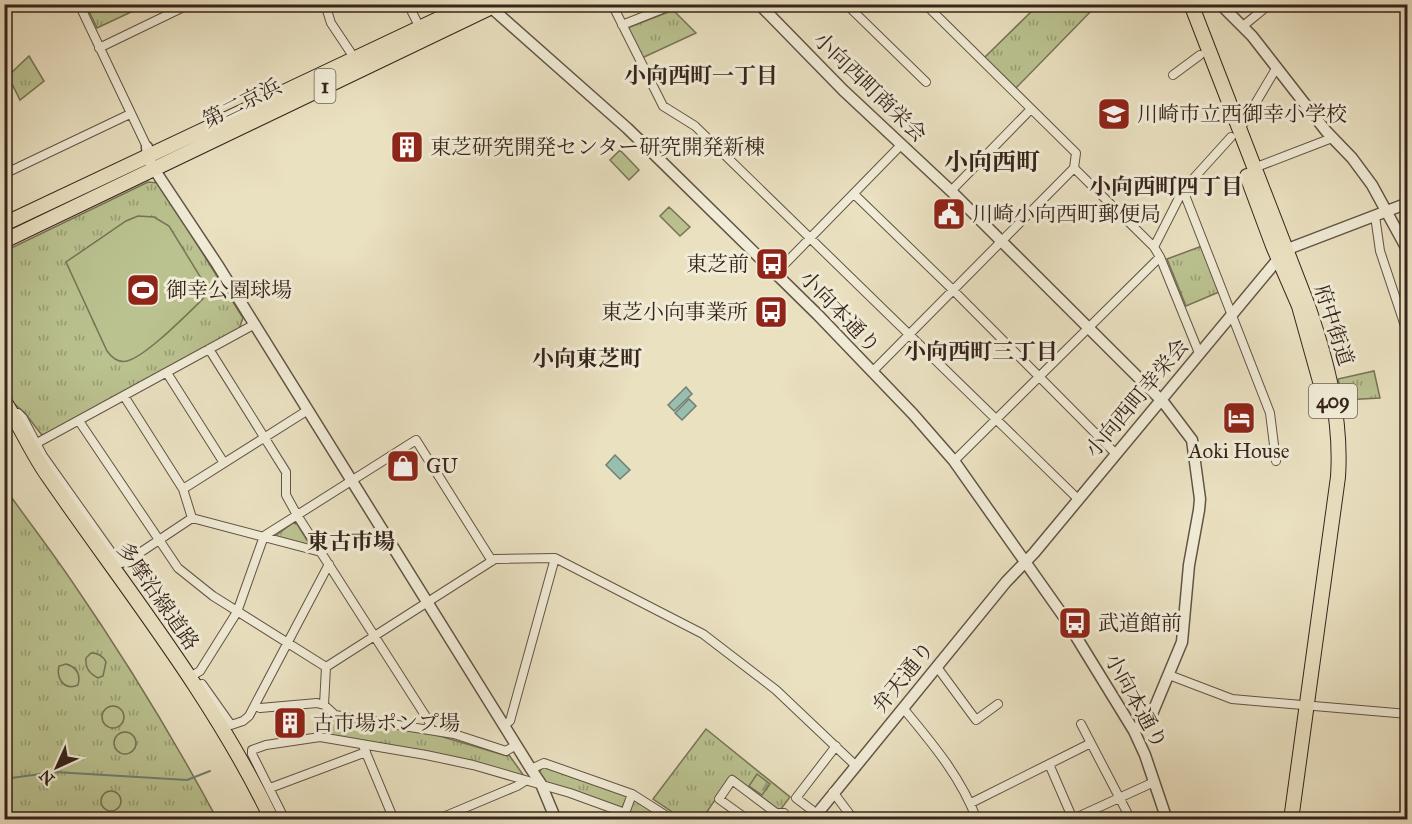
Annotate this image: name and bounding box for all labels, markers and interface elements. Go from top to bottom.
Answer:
street label: 小向西町商栄会 [808,27,932,147]
district label: 小向西町一丁目 [624,62,778,89]
road number: 1 [314,69,336,103]
street label: 第二京浜 [199,73,285,133]
school or university icon: 川崎市立西御幸小学校 [1096,96,1132,132]
place label: 川崎市立西御幸小学校 [1137,101,1347,127]
building icon: 東芝研究開発センター研究開発新棟 [389,129,425,165]
place label: 東芝研究開発センター研究開発新棟 [430,134,765,160]
district label: 小向西町 [944,147,1040,177]
district label: 小向西町四丁目 [1089,173,1243,200]
public building icon: 川崎小向西町郵便局 [931,196,967,232]
place label: 川崎小向西町郵便局 [972,201,1161,227]
bus stop icon: 東芝前 [754,246,790,282]
place label: 東芝前 [686,251,749,277]
street label: 小向本通り [794,265,886,359]
sports icon: 御幸公園球場 [125,272,161,308]
place label: 御幸公園球場 [166,277,292,303]
street label: 府中街道 [1309,281,1359,369]
bus stop icon: 東芝小向事業所 [753,294,789,330]
place label: 東芝小向事業所 [601,299,748,325]
street label: 小向西町幸栄会 [1080,333,1194,463]
district label: 小向西町三丁目 [904,338,1058,365]
district label: 小向東芝町 [532,345,642,372]
road number: 409 [1309,384,1357,418]
hotel icon: Aoki House [1221,400,1257,436]
place label: Aoki House [1188,438,1290,464]
shop icon: GU [385,448,421,484]
place label: GU [426,453,458,479]
district label: 東古市場 [307,528,395,555]
street label: 多摩沿線道路 [111,537,205,655]
bus stop icon: 武道館前 [1057,605,1093,641]
place label: 武道館前 [1098,610,1182,636]
street label: 弁天通り [866,636,940,718]
street label: 小向本通り [1099,649,1173,753]
building icon: 古市場ポンプ場 [272,705,308,741]
place label: 古市場ポンプ場 [313,710,460,736]
north arrow [27,737,87,797]
text: N [35,765,58,789]

